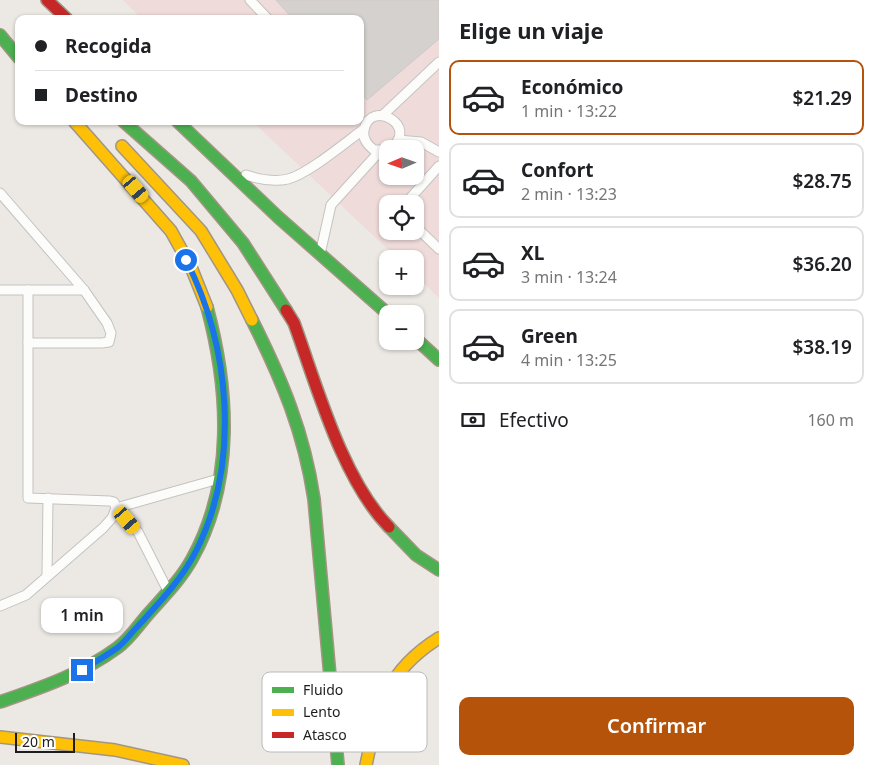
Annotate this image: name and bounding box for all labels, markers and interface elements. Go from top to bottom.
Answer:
text: Elige un viaje [459,15,604,45]
text: Recogida [65,33,152,59]
text: Económico [521,74,623,100]
icon: car [461,75,506,120]
text: Destino [65,82,138,108]
text: $21.29 [792,85,852,111]
text: 1 min · 13:22 [521,100,617,122]
north arrow [379,140,424,185]
map controls [379,140,424,350]
text: Confort [521,157,593,183]
icon: car [461,158,506,203]
text: $28.75 [792,168,852,194]
car [120,173,151,205]
text: 2 min · 13:23 [521,183,617,205]
button: locate [379,195,424,240]
text: XL [521,240,544,266]
icon: car [461,241,506,286]
route start [175,249,197,271]
button: + [379,250,424,295]
text: $36.20 [792,251,852,277]
text: 3 min · 13:24 [521,266,617,288]
button: − [379,305,424,350]
text: Green [521,323,578,349]
icon: car [461,324,506,369]
text: $38.19 [792,334,852,360]
text: 4 min · 13:25 [521,349,617,371]
icon: cash [459,406,487,434]
text: Efectivo [499,407,569,433]
text: 160 m [807,409,854,431]
car [111,504,142,536]
callout: 1 min [41,598,123,632]
text: 1 min [60,604,104,626]
route end [71,659,93,681]
legend [262,672,427,752]
text: Fluido [303,680,343,699]
button: Confirmar [459,697,854,755]
text: Lento [303,702,340,721]
text: Atasco [303,725,347,744]
scale bar [15,730,75,753]
text: 20 m [22,732,55,751]

